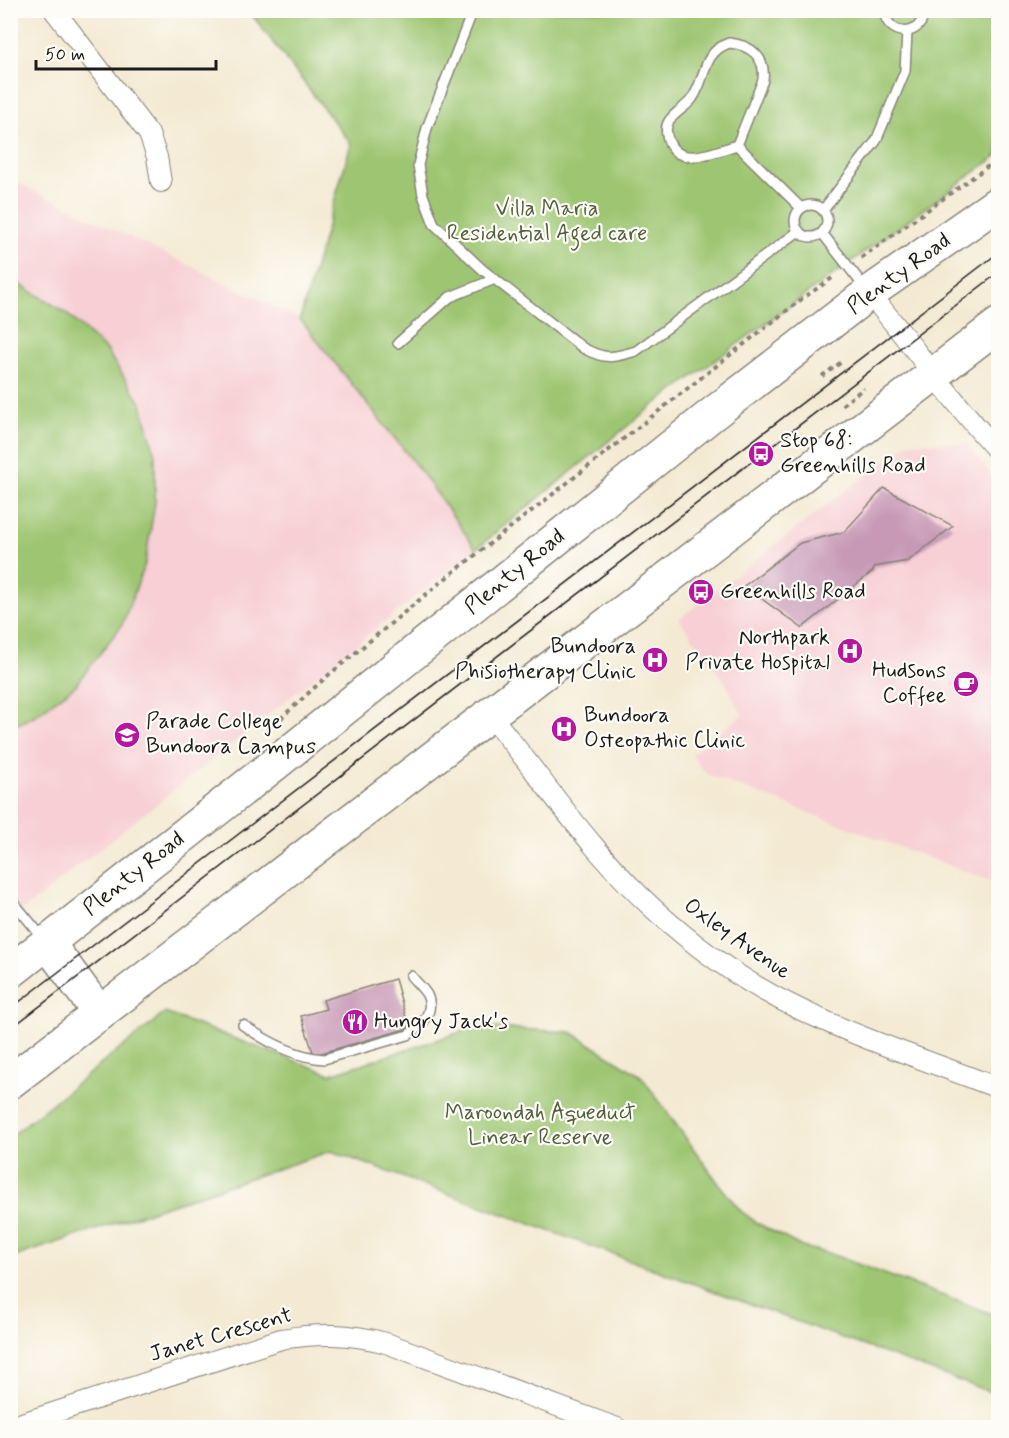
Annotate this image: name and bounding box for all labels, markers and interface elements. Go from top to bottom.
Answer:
scale bar [36,33,216,71]
text: 50 m [45,43,85,67]
park label: Villa Maria Residential Aged care [447,195,647,251]
street label: Plenty Road [842,227,956,321]
place label: Stop 68: Greenhills Road [780,427,926,480]
bus stop icon: Stop 68: Greenhills Road [746,439,776,469]
street label: Plenty Road [459,523,571,621]
bus stop icon: Greenhills Road [686,577,716,607]
place label: Greenhills Road [720,578,866,606]
place label: Northpark Private Hospital [685,624,830,677]
place label: Bundoora Phisiotherapy Clinic [455,633,636,686]
hospital icon: Northpark Private Hospital [835,636,865,666]
hospital icon: Bundoora Phisiotherapy Clinic [640,645,670,675]
place label: Hudsons Coffee [872,657,946,710]
cafe icon: Hudsons Coffee [951,669,981,699]
place label: Bundoora Osteopathic Clinic [584,702,745,755]
place label: Parade College Bundoora Campus [146,708,316,761]
hospital icon: Bundoora Osteopathic Clinic [549,714,579,744]
school or university icon: Parade College Bundoora Campus [112,720,142,750]
street label: Plenty Road [78,826,190,922]
street label: Oxley Avenue [678,892,796,986]
restaurant icon: Hungry Jack's [340,1007,370,1037]
place label: Hungry Jack's [374,1008,508,1039]
park label: Maroondah Aqueduct Linear Reserve [445,1099,635,1152]
street label: Janet Crescent [146,1301,296,1369]

